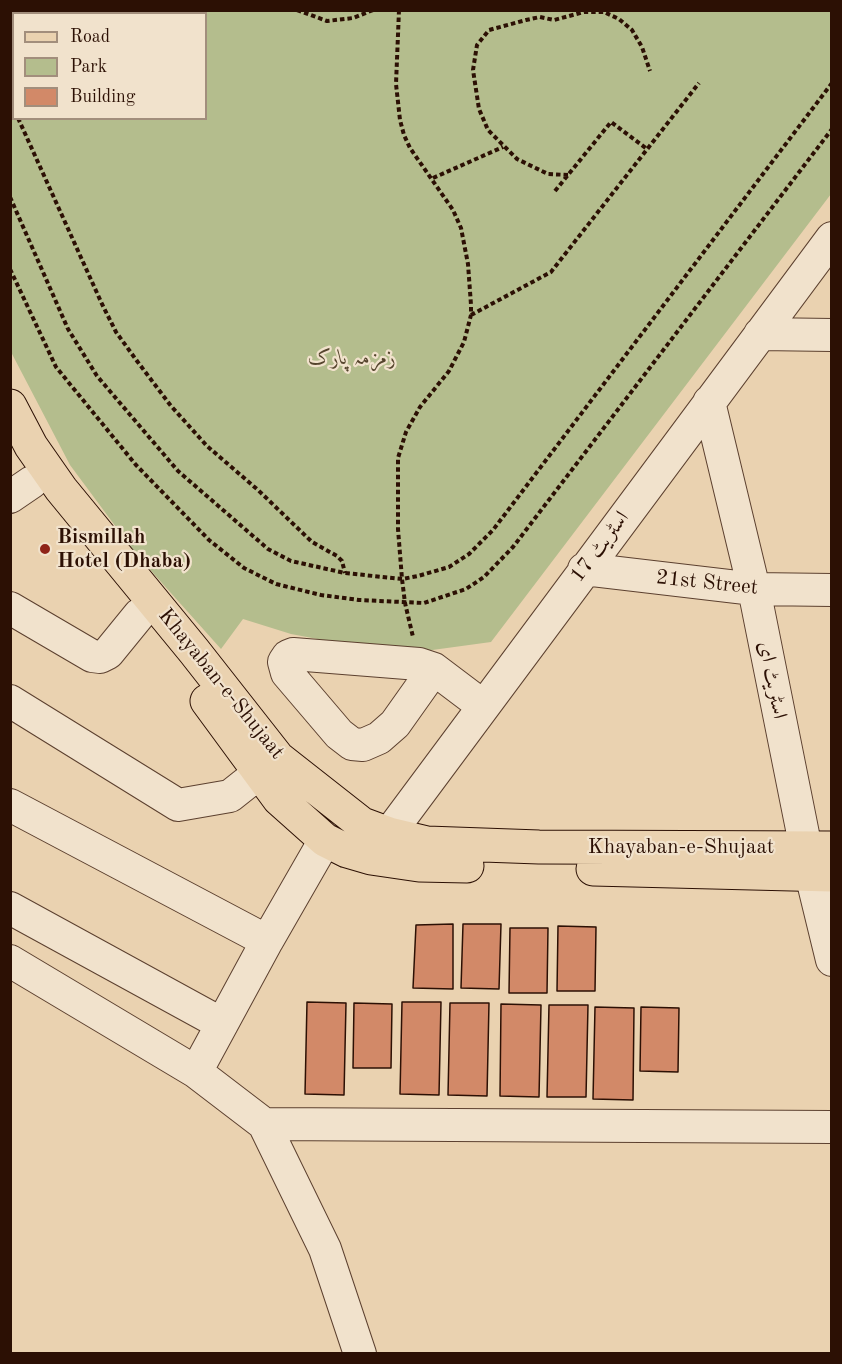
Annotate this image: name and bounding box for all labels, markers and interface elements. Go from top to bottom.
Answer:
legend [12,12,207,120]
text: Road [70,28,110,46]
text: Park [70,58,107,76]
text: Building [70,88,135,106]
park label: زمزمہ پارک [308,345,396,371]
street label: اسٹریٹ 17 [565,507,635,587]
place label: Bismillah Hotel (Dhaba) [57,524,191,574]
marker: Bismillah Hotel (Dhaba) [38,542,52,556]
street label: 21st Street [655,565,759,601]
street label: Khayaban-e-Shujaat [153,604,289,764]
street label: اسٹریٹ ای [752,639,792,721]
street label: Khayaban-e-Shujaat [588,834,774,860]

